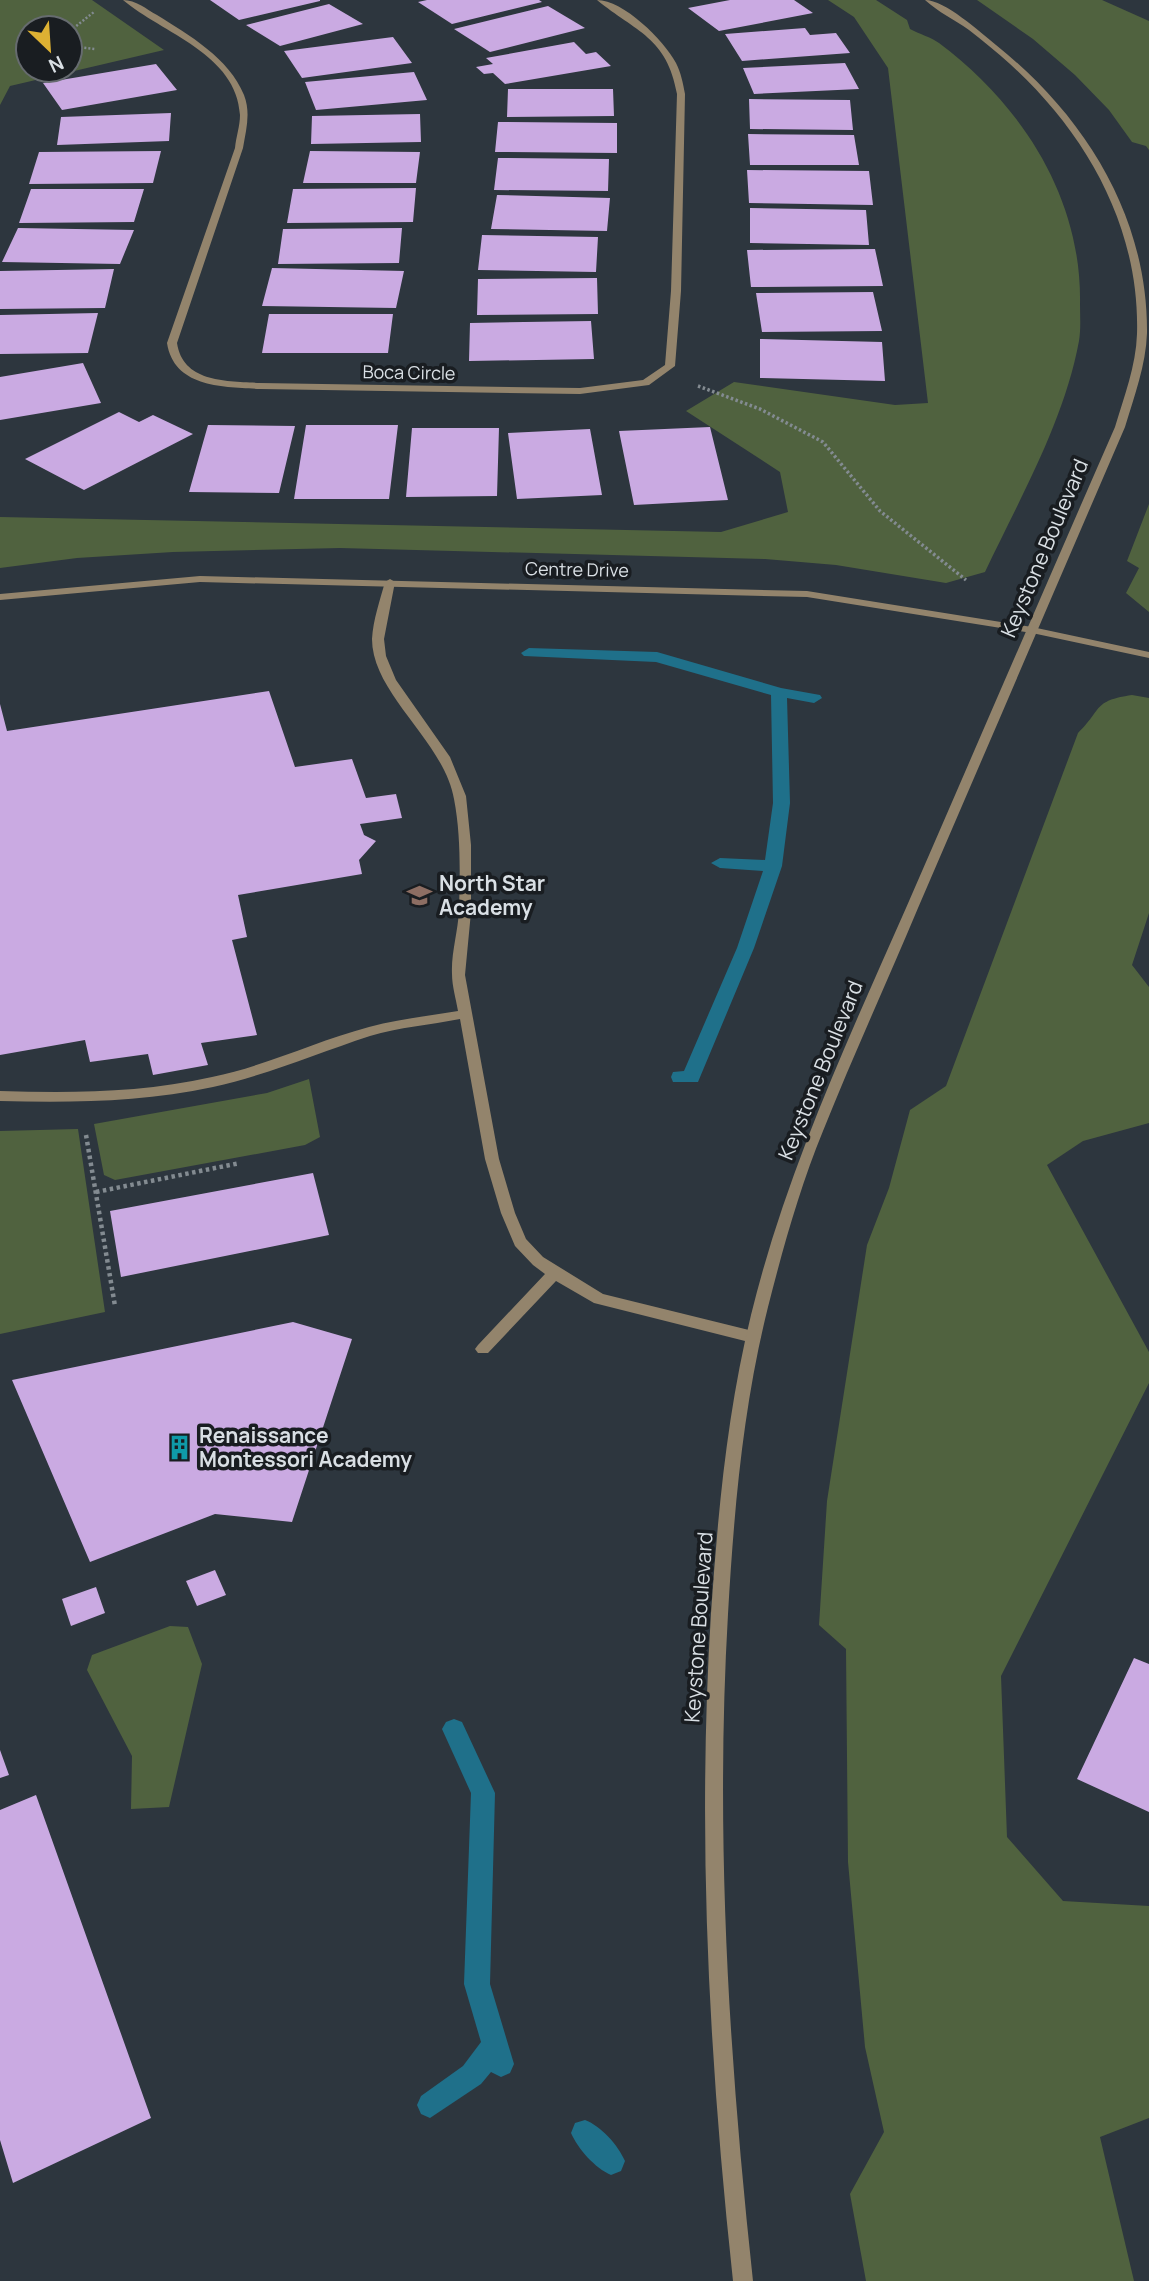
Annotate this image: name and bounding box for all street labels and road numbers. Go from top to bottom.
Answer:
street label: Boca Circle [362,359,456,385]
street label: Keystone Boulevard [994,455,1094,641]
street label: Centre Drive [525,556,629,582]
street label: Keystone Boulevard [771,976,869,1164]
street label: Keystone Boulevard [677,1531,719,1723]

